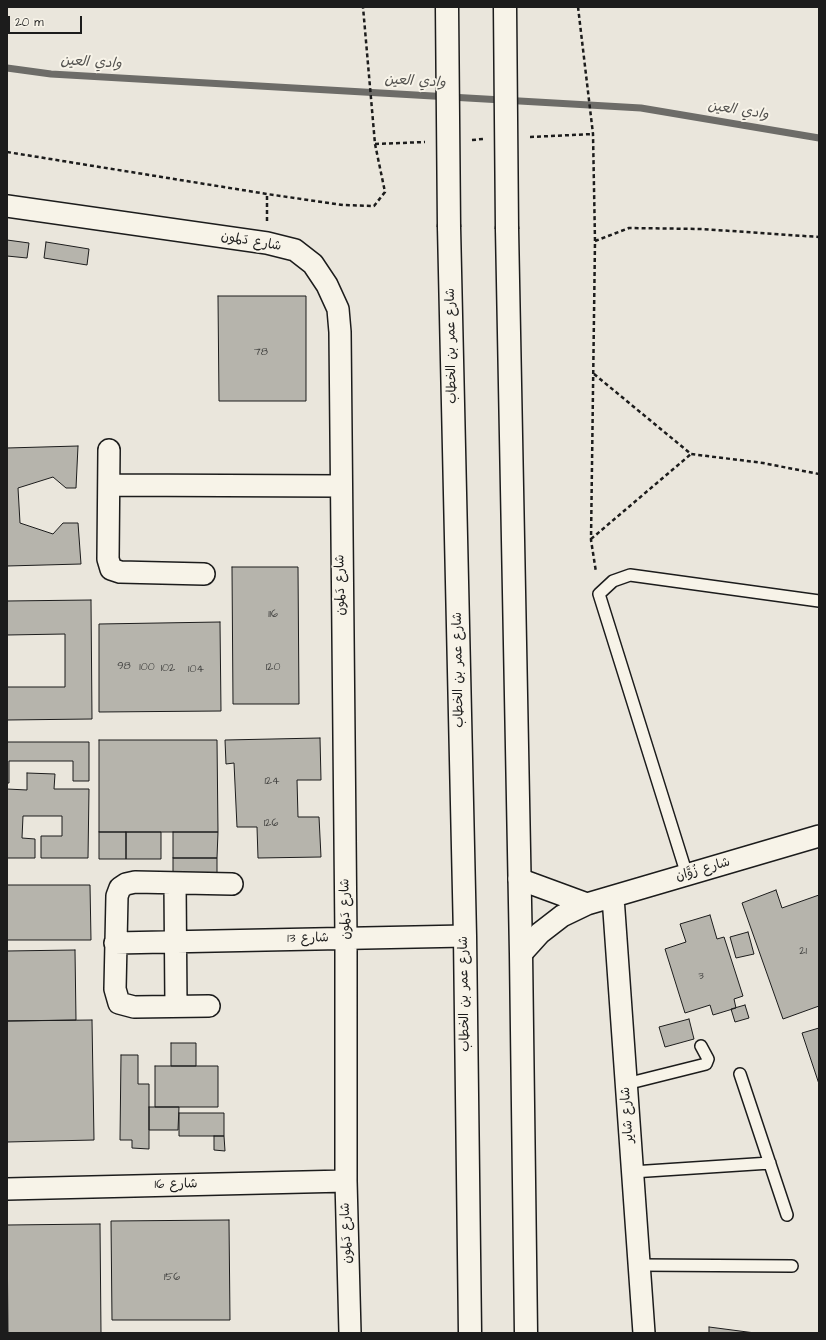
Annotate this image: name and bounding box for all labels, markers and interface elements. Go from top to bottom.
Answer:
scale bar [10,8,84,34]
text: 20 m [15,14,44,31]
water label: وادي العين [60,53,122,73]
water label: وادي العين [384,72,446,92]
water label: وادي العين [706,98,770,124]
street label: شارع دَلمون [220,229,282,255]
street label: شارع عمر بن الخطاب [443,288,461,404]
house number: 78 [254,346,268,360]
street label: شارع دَلمون [333,554,349,616]
house number: 116 [268,608,278,622]
street label: شارع عمر بن الخطاب [450,612,468,728]
house number: 98 [117,660,131,674]
house number: 100 [139,661,155,675]
house number: 120 [266,661,280,675]
house number: 102 [161,662,175,676]
house number: 104 [188,663,204,677]
house number: 124 [264,775,280,789]
house number: 126 [264,817,278,831]
street label: شارع زُوَّان [674,855,732,885]
street label: شارع دَلمون [338,878,354,940]
street label: شارع 13 [287,931,329,947]
street label: شارع عمر بن الخطاب [456,936,474,1052]
house number: 21 [799,945,807,959]
house number: 3 [698,970,704,984]
street label: شارع شاير [618,1086,638,1144]
street label: شارع 16 [154,1177,198,1193]
street label: شارع دَلمون [338,1202,356,1264]
house number: 156 [164,1271,180,1285]

